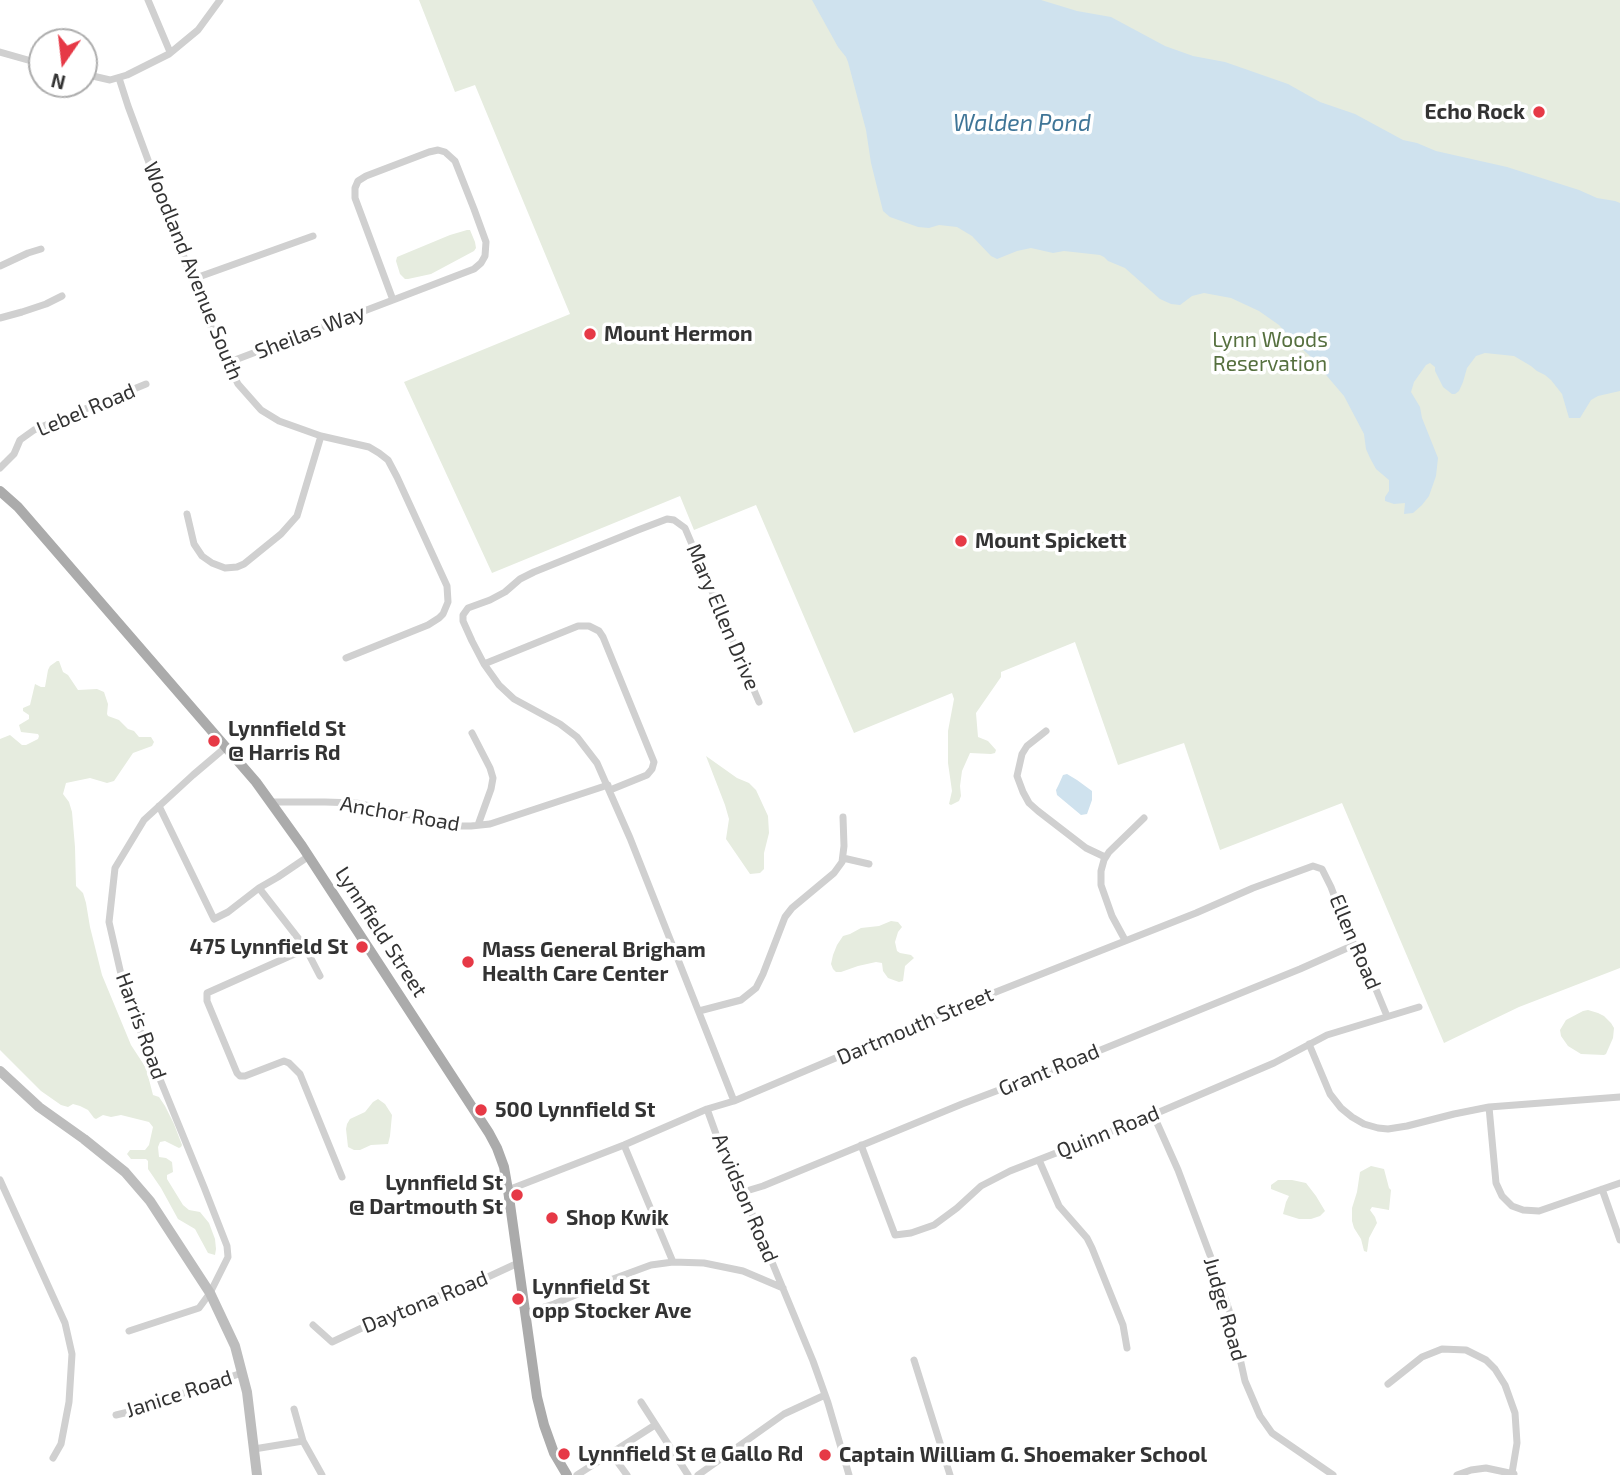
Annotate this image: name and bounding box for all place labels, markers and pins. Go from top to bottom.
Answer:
place label: Echo Rock [1424,99,1525,125]
marker: Echo Rock [1531,104,1547,120]
place label: Mount Hermon [604,321,753,347]
marker: Mount Hermon [582,326,598,342]
place label: Mount Spickett [975,528,1127,554]
marker: Mount Spickett [953,533,969,549]
place label: Lynnfield St @ Harris Rd [228,716,346,766]
marker: Lynnfield St @ Harris Rd [206,733,222,749]
place label: 475 Lynnfield St [190,934,348,960]
place label: Mass General Brigham Health Care Center [482,937,706,987]
marker: 475 Lynnfield St [354,939,370,955]
marker: Mass General Brigham Health Care Center [460,954,476,970]
place label: 500 Lynnfield St [495,1097,655,1123]
marker: 500 Lynnfield St [473,1102,489,1118]
place label: Lynnfield St @ Dartmouth St [349,1170,503,1220]
marker: Lynnfield St @ Dartmouth St [509,1187,525,1203]
place label: Shop Kwik [566,1205,669,1231]
marker: Shop Kwik [544,1210,560,1226]
place label: Lynnfield St opp Stocker Ave [532,1274,692,1324]
marker: Lynnfield St opp Stocker Ave [510,1291,526,1307]
place label: Lynnfield St @ Gallo Rd [578,1441,803,1467]
place label: Captain William G. Shoemaker School [839,1442,1207,1468]
marker: Lynnfield St @ Gallo Rd [556,1446,572,1462]
marker: Captain William G. Shoemaker School [817,1447,833,1463]

